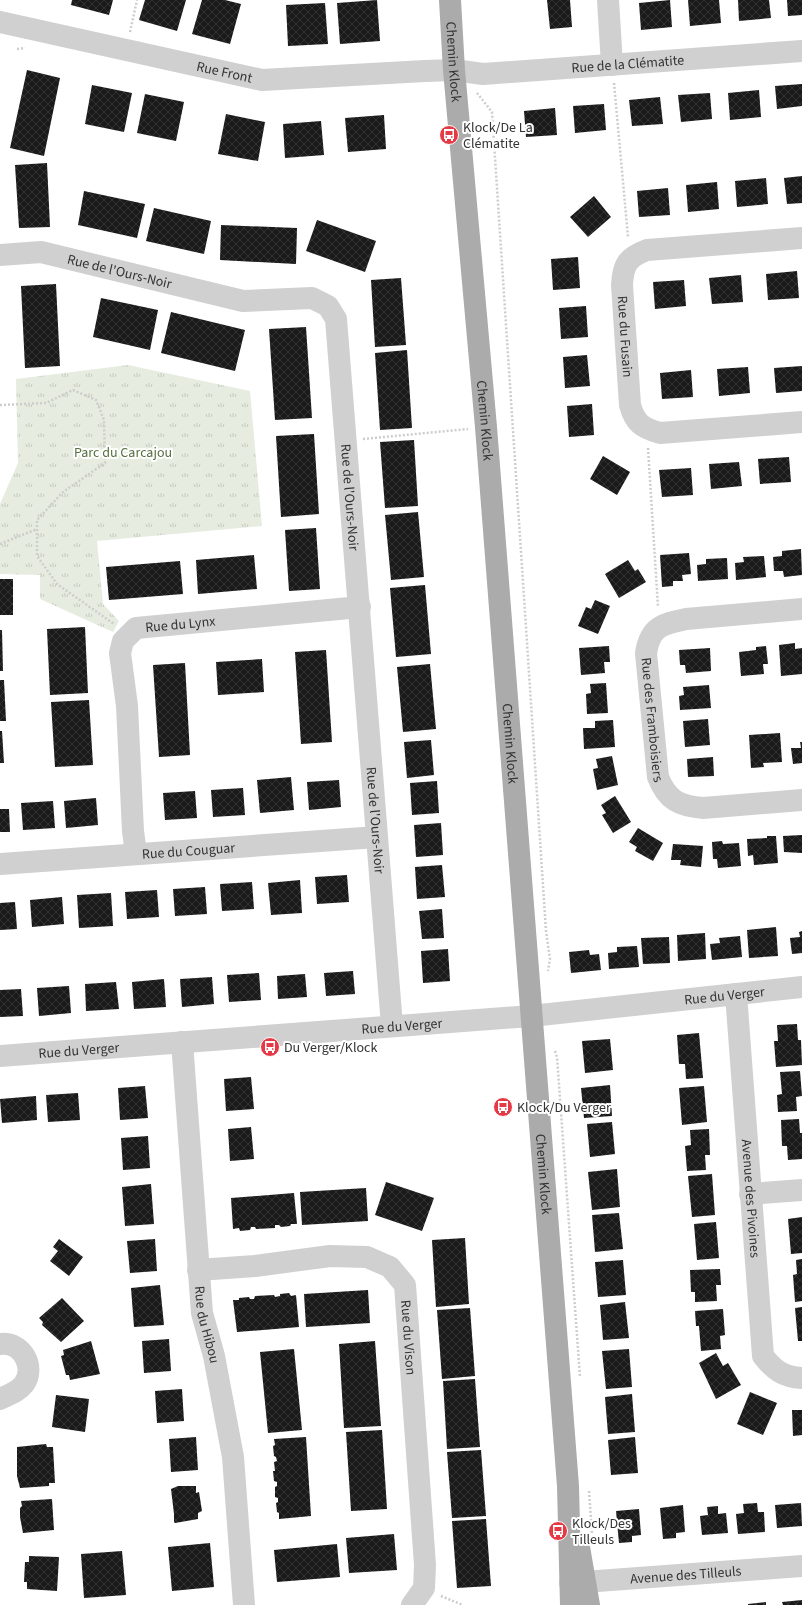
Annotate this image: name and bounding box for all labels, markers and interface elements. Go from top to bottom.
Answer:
street label: Chemin Klock [440,21,466,103]
street label: Rue de la Clématite [571,51,685,79]
street label: Rue Front [194,57,254,89]
place label: Klock/De La Clématite [463,118,533,154]
bus stop icon: Klock/De La Clématite [438,124,460,146]
street label: Rue de l'Ours-Noir [65,250,174,294]
street label: Rue du Fusain [612,295,637,378]
street label: Chemin Klock [471,379,498,462]
park label: Parc du Carcajou [74,443,172,463]
street label: Rue de l'Ours-Noir [335,443,363,552]
street label: Rue du Lynx [144,612,217,638]
street label: Rue des Framboisiers [635,657,668,785]
street label: Chemin Klock [496,703,523,785]
street label: Rue de l'Ours-Noir [361,766,389,875]
street label: Rue du Couguar [141,838,236,865]
street label: Rue du Verger [683,982,766,1011]
street label: Rue du Verger [361,1014,443,1040]
bus stop icon: Du Verger/Klock [259,1036,281,1058]
street label: Rue du Verger [38,1038,120,1064]
place label: Du Verger/Klock [284,1038,377,1058]
bus stop icon: Klock/Du Verger [492,1096,514,1118]
place label: Klock/Du Verger [517,1098,611,1118]
street label: Chemin Klock [530,1133,556,1215]
street label: Avenue des Pivoines [736,1138,765,1259]
street label: Rue du Hibou [189,1285,224,1365]
street label: Rue du Vison [395,1299,420,1376]
place label: Klock/Des Tilleuls [572,1514,631,1550]
bus stop icon: Klock/Des Tilleuls [547,1520,569,1542]
street label: Avenue des Tilleuls [629,1561,742,1590]

